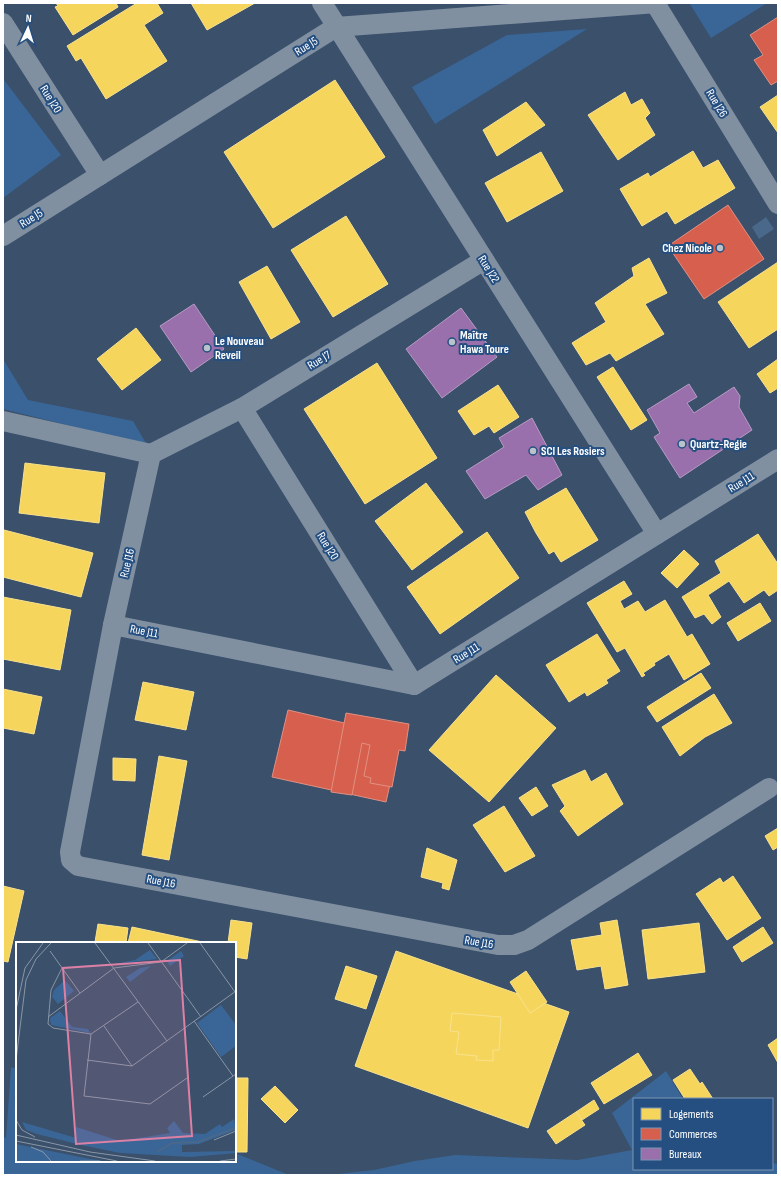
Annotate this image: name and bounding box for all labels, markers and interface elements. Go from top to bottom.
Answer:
north arrow [8,8,48,48]
text: N [25,12,32,25]
street label: Rue J5 [292,33,321,59]
street label: Rue J20 [36,83,65,116]
street label: Rue J26 [702,87,731,120]
street label: Rue J5 [17,205,46,231]
place label: Chez Nicole [662,241,712,256]
marker: Chez Nicole [715,243,725,253]
street label: Rue J22 [474,253,503,286]
place label: Maître Hawa Toure [460,328,509,357]
place label: Le Nouveau Reveil [215,334,264,363]
marker: Maître Hawa Toure [447,337,457,347]
marker: Le Nouveau Reveil [202,343,212,353]
street label: Rue J7 [305,348,334,373]
place label: Quartz-Regie [690,437,747,452]
marker: Quartz-Regie [677,439,687,449]
place label: SCI Les Rosiers [541,444,605,459]
marker: SCI Les Rosiers [528,446,538,456]
street label: Rue J11 [725,468,758,496]
street label: Rue J20 [313,530,342,563]
street label: Rue J16 [117,547,138,579]
street label: Rue J11 [129,621,160,642]
street label: Rue J11 [450,639,483,667]
street label: Rue J16 [145,871,177,892]
street label: Rue J16 [463,933,495,952]
inset map [16,942,236,1162]
legend [633,1098,773,1170]
text: Logements [669,1107,713,1122]
text: Commerces [669,1127,717,1142]
text: Bureaux [669,1147,702,1162]

